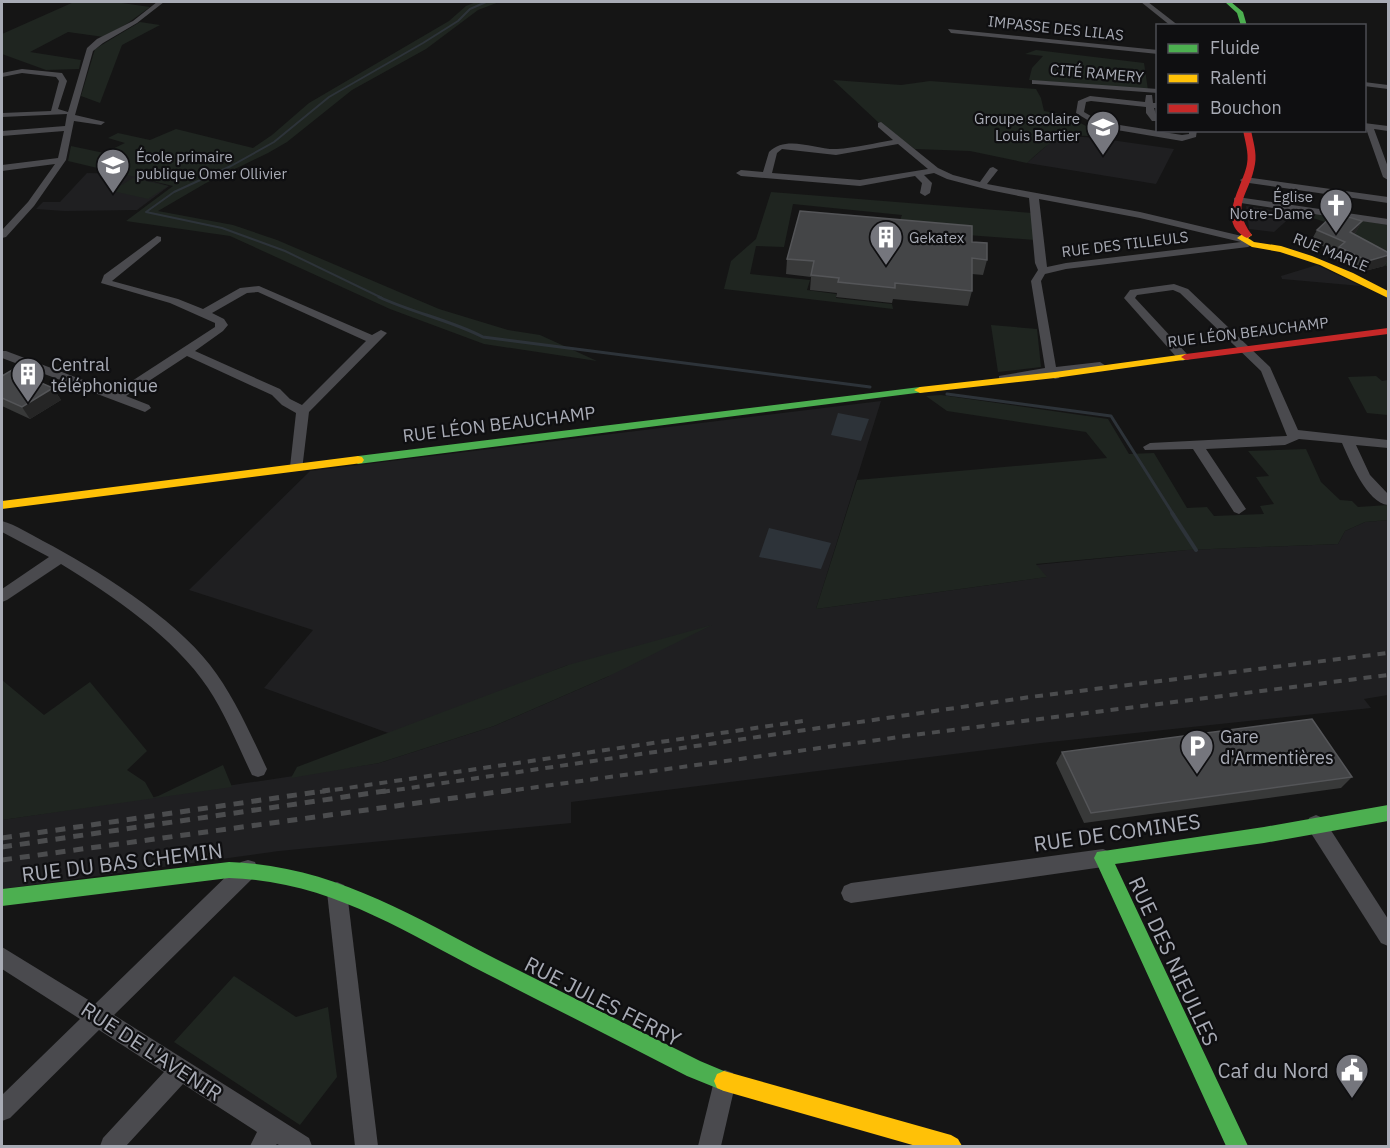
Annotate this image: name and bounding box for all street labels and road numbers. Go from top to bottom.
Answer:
street label: IMPASSE DES LILAS [987,11,1125,45]
street label: CITÉ RAMERY [1049,59,1145,87]
street label: RUE DES TILLEULS [1061,227,1189,261]
street label: RUE MARLE [1291,228,1371,276]
street label: RUE LÉON BEAUCHAMP [1167,313,1329,351]
street label: RUE LÉON BEAUCHAMP [401,401,597,447]
street label: RUE DE COMINES [1032,806,1202,858]
street label: RUE DU BAS CHEMIN [20,836,224,888]
street label: RUE DES NIEULLES [1123,872,1225,1050]
street label: RUE JULES FERRY [520,949,686,1053]
street label: RUE DE L'AVENIR [76,995,228,1107]

